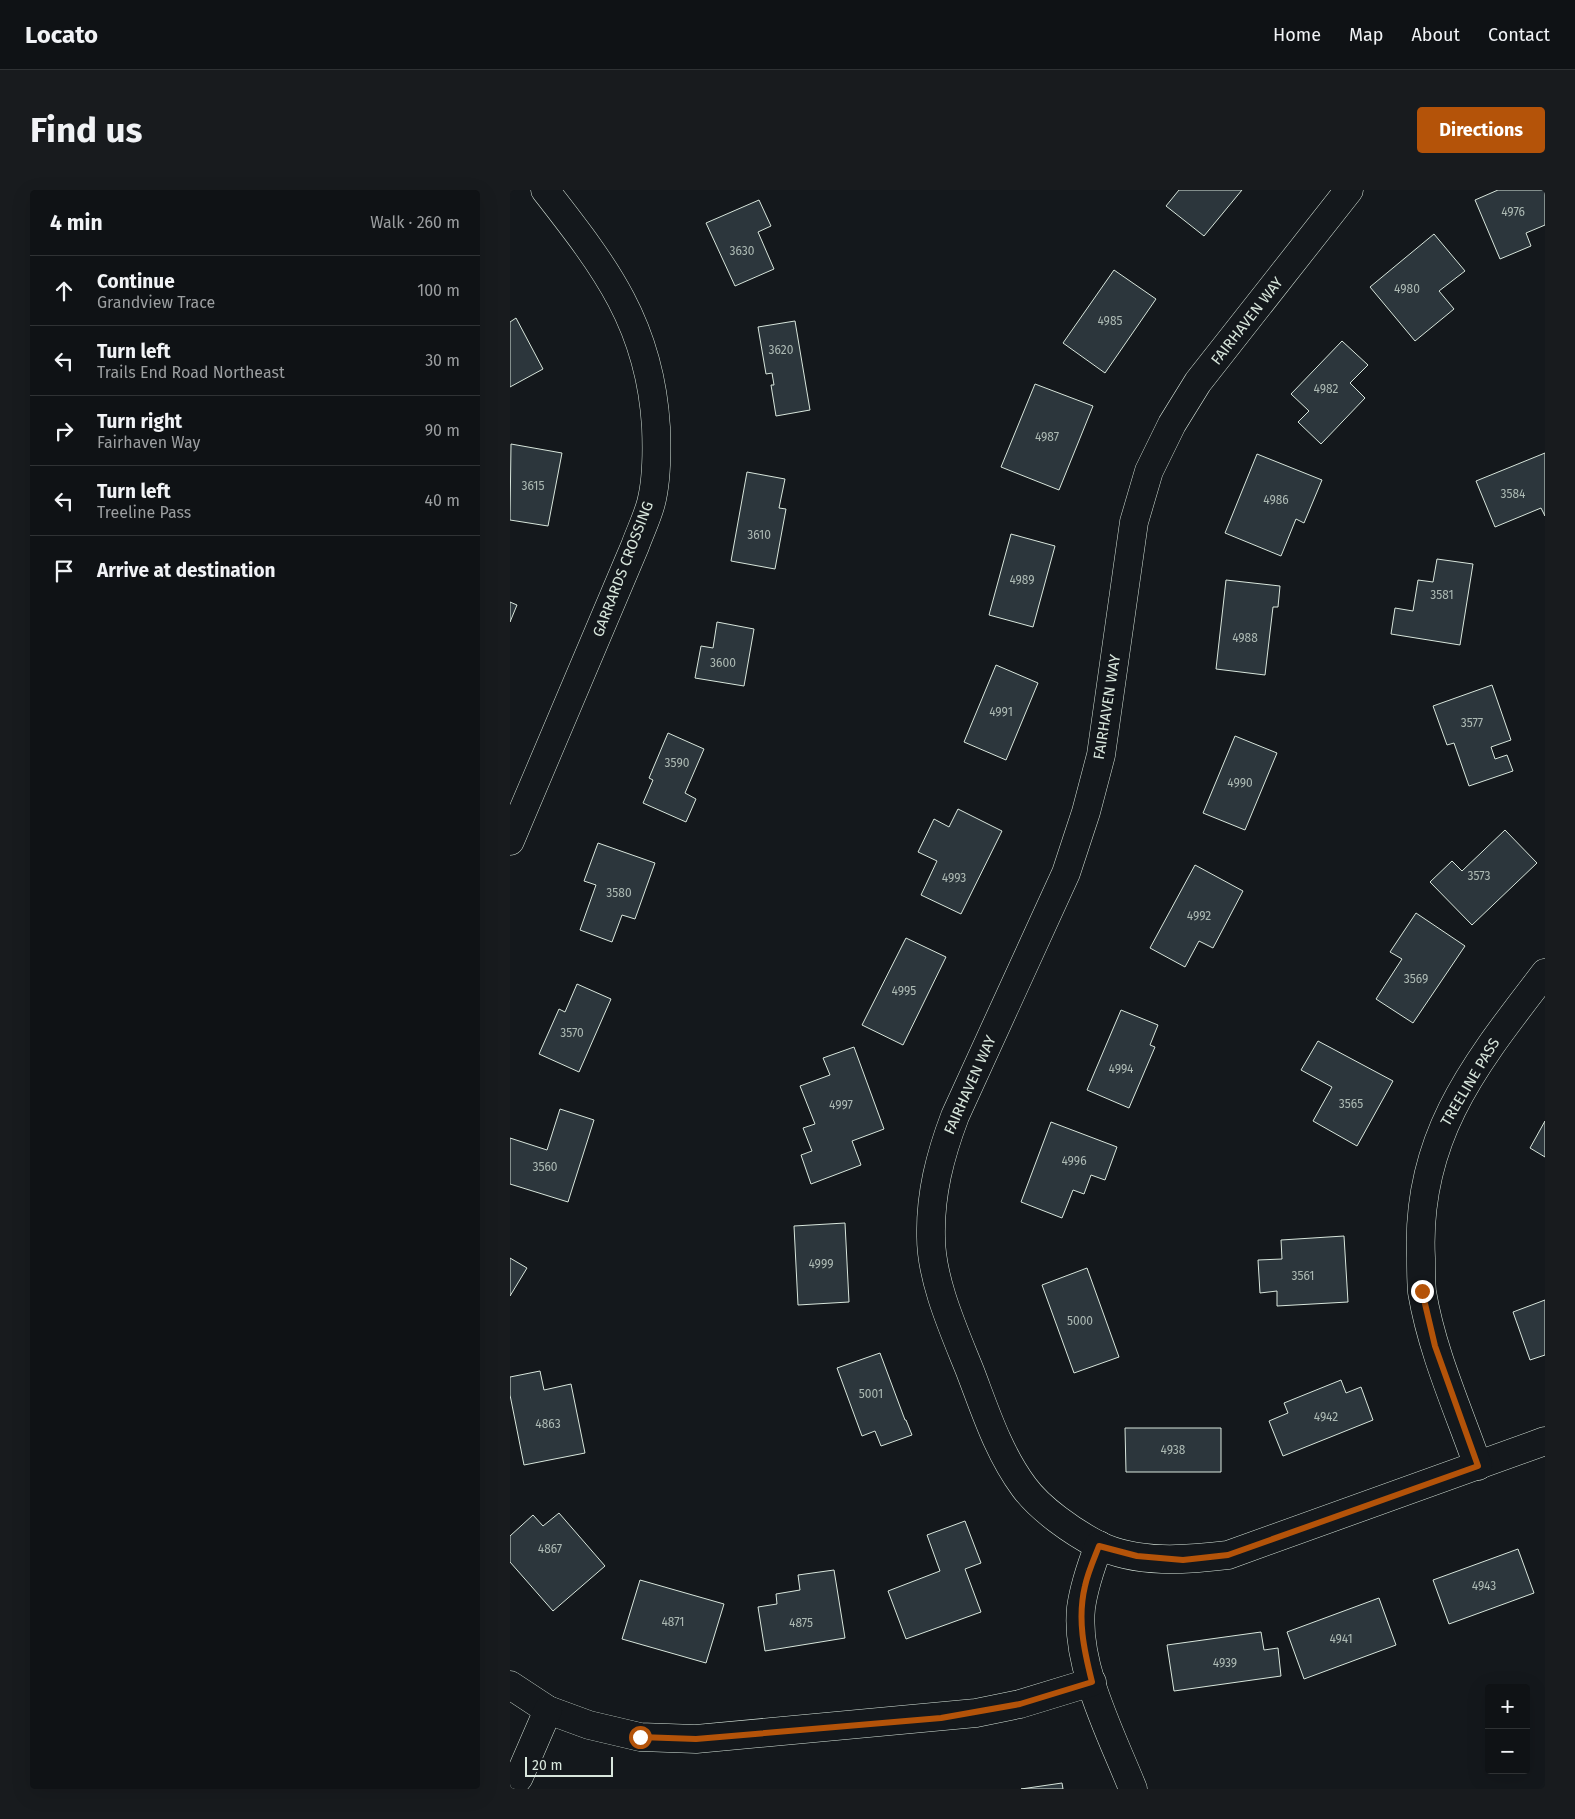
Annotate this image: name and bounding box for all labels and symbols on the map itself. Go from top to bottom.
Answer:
house number: 4976 [1501,205,1525,219]
house number: 3630 [730,244,755,258]
street label: FAIRHAVEN WAY [1207,273,1287,368]
house number: 4980 [1394,282,1420,296]
house number: 4985 [1097,314,1123,328]
house number: 3620 [769,343,794,357]
house number: 4982 [1314,382,1338,396]
house number: 4987 [1035,430,1059,444]
house number: 3615 [521,479,545,493]
house number: 3584 [1501,487,1526,501]
house number: 4986 [1263,493,1289,507]
street label: GARRARDS CROSSING [589,499,657,639]
house number: 3610 [747,528,771,542]
house number: 4989 [1009,573,1035,587]
house number: 3581 [1430,588,1454,602]
house number: 4988 [1232,631,1258,645]
street label: FAIRHAVEN WAY [1090,652,1124,761]
house number: 3600 [710,656,736,670]
house number: 4991 [989,705,1013,719]
house number: 3577 [1461,716,1483,730]
house number: 3590 [665,756,690,770]
house number: 4990 [1227,776,1253,790]
house number: 3573 [1468,869,1490,883]
house number: 4993 [942,871,966,885]
house number: 3580 [606,886,632,900]
house number: 4992 [1187,909,1211,923]
house number: 3569 [1404,972,1428,986]
house number: 4995 [892,984,916,998]
house number: 3570 [560,1026,584,1040]
street label: FAIRHAVEN WAY [940,1032,1000,1137]
street label: TREELINE PASS [1437,1035,1503,1129]
house number: 4994 [1108,1062,1134,1076]
house number: 3565 [1339,1097,1363,1111]
house number: 4997 [829,1098,853,1112]
house number: 4996 [1061,1154,1087,1168]
house number: 3560 [532,1160,558,1174]
house number: 4999 [808,1257,834,1271]
house number: 3561 [1291,1269,1315,1283]
route end [1411,1280,1434,1303]
house number: 5000 [1067,1314,1093,1328]
house number: 5001 [859,1387,883,1401]
house number: 4942 [1314,1410,1338,1424]
house number: 4863 [535,1417,561,1431]
house number: 4938 [1161,1443,1186,1457]
house number: 4867 [538,1542,562,1556]
house number: 4943 [1472,1579,1496,1593]
house number: 4871 [661,1615,685,1629]
house number: 4875 [789,1616,813,1630]
house number: 4941 [1329,1632,1353,1646]
house number: 4939 [1213,1656,1237,1670]
route start [629,1726,652,1749]
scale bar [525,1754,612,1777]

